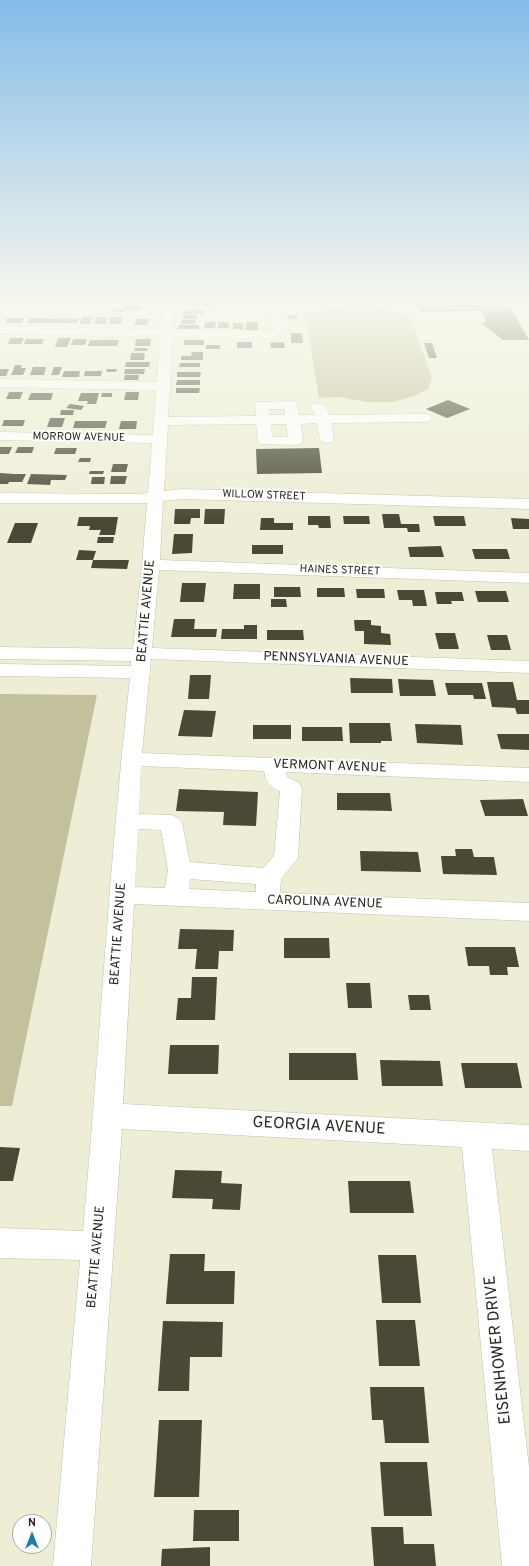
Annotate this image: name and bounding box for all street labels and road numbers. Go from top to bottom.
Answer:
street label: MORROW AVENUE [32,431,126,445]
street label: WILLOW STREET [222,488,306,504]
street label: BEATTIE AVENUE [135,559,159,663]
street label: HAINES STREET [299,563,381,579]
street label: PENNSYLVANIA AVENUE [263,650,409,670]
street label: VERMONT AVENUE [273,757,387,777]
street label: BEATTIE AVENUE [108,882,130,986]
street label: CAROLINA AVENUE [267,893,383,913]
street label: GEORGIA AVENUE [252,1114,386,1140]
street label: BEATTIE AVENUE [85,1205,109,1309]
street label: EISENHOWER DRIVE [482,1275,516,1425]

